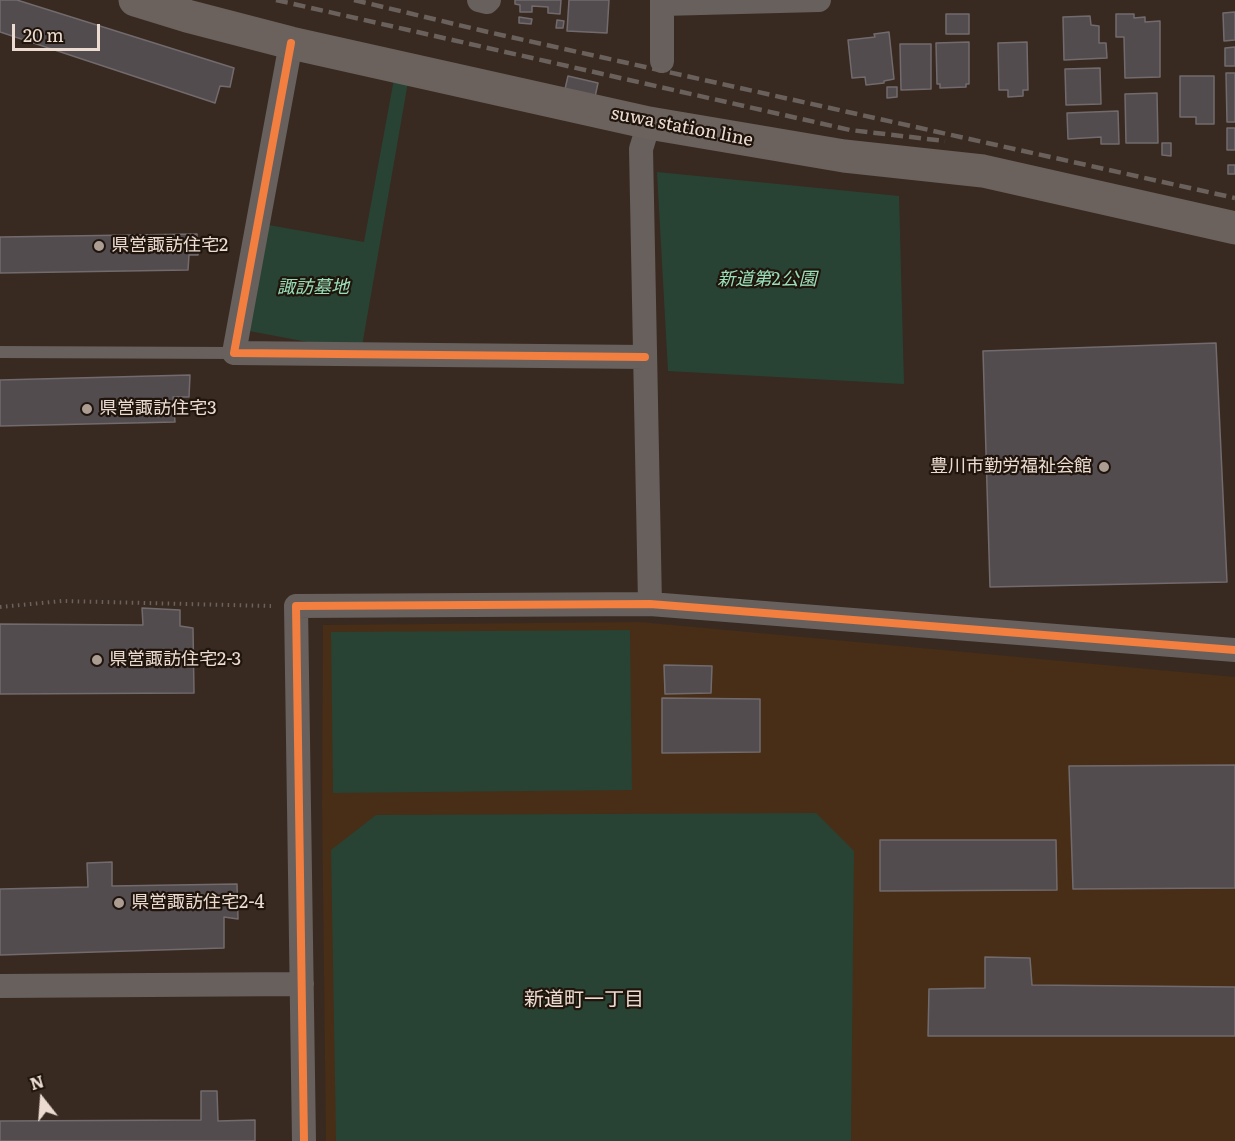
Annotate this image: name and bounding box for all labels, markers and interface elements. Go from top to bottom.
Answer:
scale bar [15,12,104,50]
text: 20 m [23,21,64,48]
street label: suwa station line [609,103,755,151]
place label: 県営諏訪住宅2 [111,235,228,257]
marker: 県営諏訪住宅2 [92,239,106,253]
park label: 新道第2公園 [717,269,817,291]
park label: 諏訪墓地 [277,277,349,299]
place label: 県営諏訪住宅3 [99,398,217,420]
marker: 県営諏訪住宅3 [80,402,94,416]
place label: 豊川市勤労福祉会館 [930,456,1092,478]
marker: 豊川市勤労福祉会館 [1097,460,1111,474]
place label: 県営諏訪住宅2-3 [109,649,241,671]
marker: 県営諏訪住宅2-3 [90,653,104,667]
place label: 県営諏訪住宅2-4 [131,892,264,914]
marker: 県営諏訪住宅2-4 [112,896,126,910]
district label: 新道町一丁目 [524,988,644,1012]
text: N [27,1068,47,1095]
north arrow [12,1069,72,1129]

